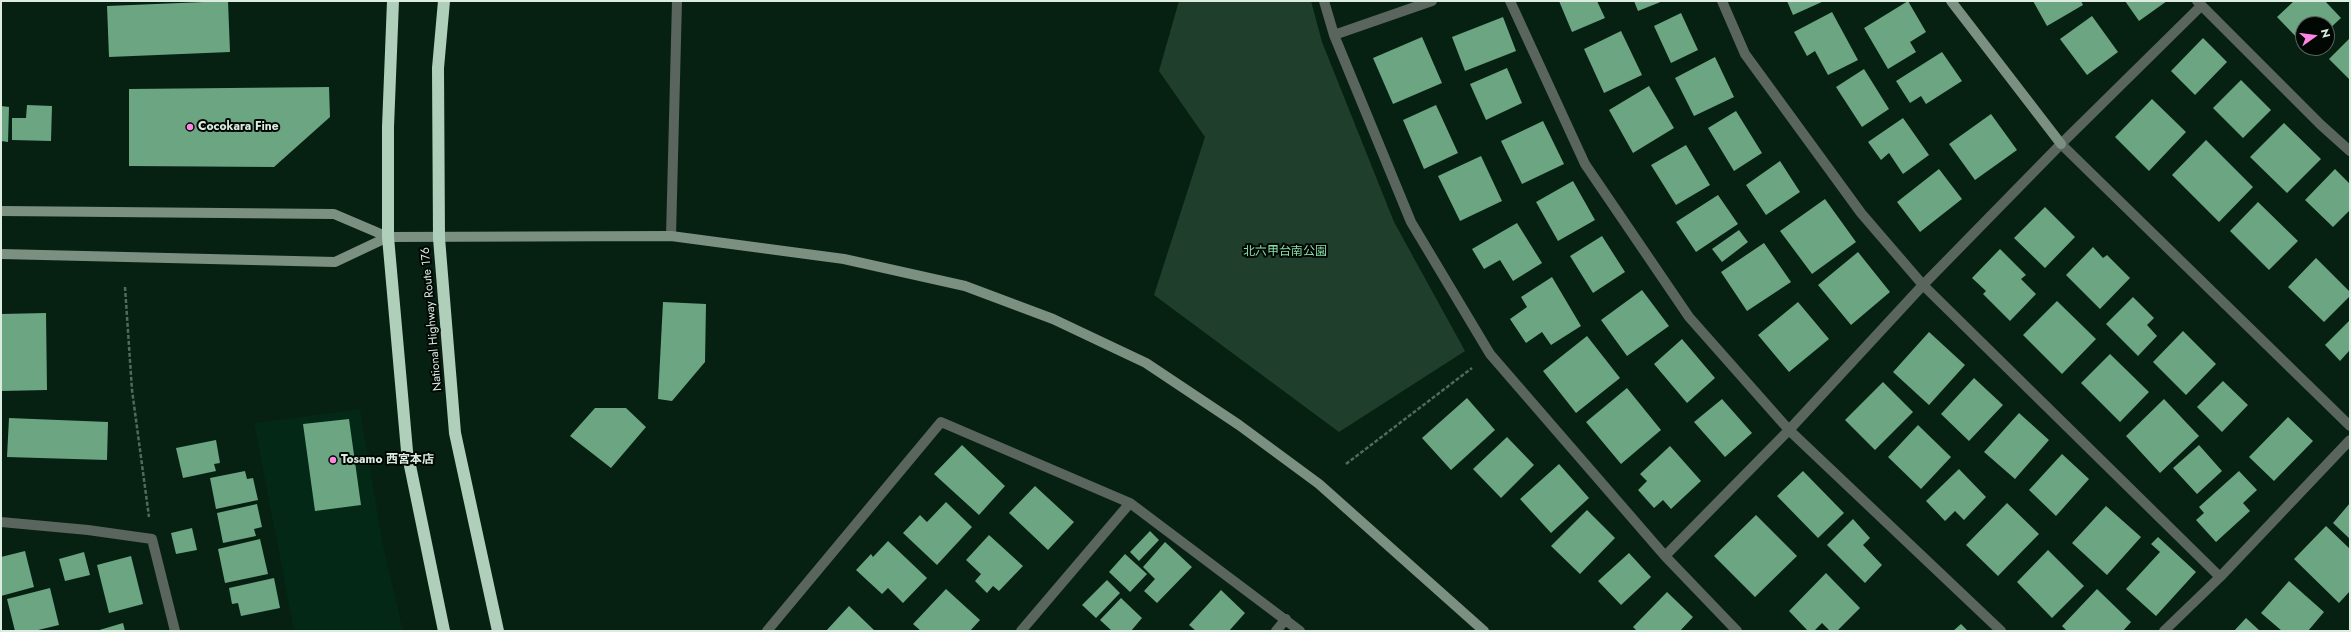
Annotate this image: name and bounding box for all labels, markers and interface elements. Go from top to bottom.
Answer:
north arrow [2295,16,2335,56]
text: N [2317,27,2334,40]
place label: Cocokara Fine [198,120,279,134]
marker: Cocokara Fine [185,122,195,132]
park label: 北六甲台南公園 [1243,245,1327,259]
street label: National Highway Route 176 [419,246,445,392]
place label: Tosamo 西宮本店 [341,453,434,467]
marker: Tosamo 西宮本店 [328,455,338,465]

